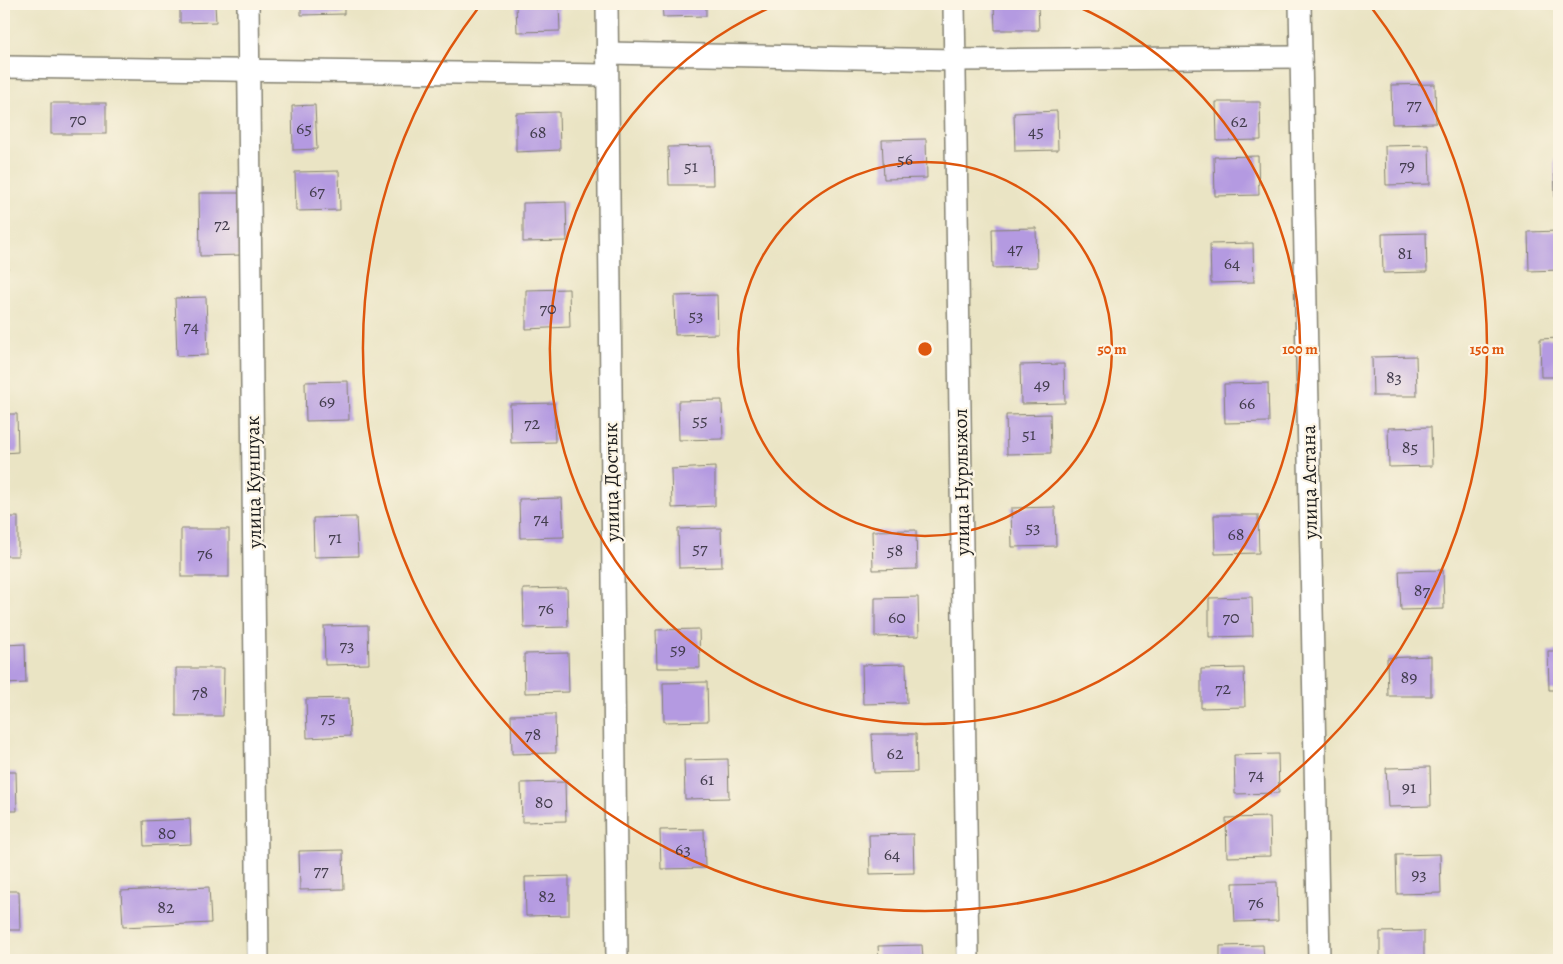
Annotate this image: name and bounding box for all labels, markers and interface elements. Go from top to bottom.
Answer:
house number: 77 [1406,92,1422,116]
house number: 70 [69,107,87,131]
house number: 62 [1231,109,1248,133]
house number: 65 [296,116,312,140]
house number: 45 [1028,119,1044,143]
house number: 68 [529,120,547,144]
house number: 56 [897,147,913,171]
house number: 79 [1399,153,1415,177]
house number: 51 [684,154,698,178]
house number: 67 [309,179,325,203]
house number: 72 [214,212,230,236]
house number: 47 [1007,236,1023,260]
house number: 81 [1398,241,1412,265]
house number: 64 [1224,251,1240,275]
house number: 70 [539,296,557,320]
house number: 53 [688,303,704,327]
house number: 74 [183,314,199,338]
text: 50 m [1097,339,1127,359]
text: 100 m [1282,339,1318,359]
text: 150 m [1470,339,1505,359]
centre of rings [916,340,934,358]
house number: 83 [1386,365,1402,389]
house number: 49 [1034,372,1050,396]
house number: 69 [319,389,335,413]
house number: 66 [1239,391,1255,415]
house number: 55 [692,408,708,432]
street label: улица Нурлыжол [947,408,976,557]
house number: 72 [524,411,540,435]
street label: улица Куншуак [239,415,268,550]
street label: улица Достык [597,422,626,543]
house number: 51 [1022,422,1036,446]
street label: улица Астана [1295,424,1324,540]
house number: 85 [1402,435,1418,459]
house number: 74 [533,506,549,530]
house number: 53 [1025,515,1041,539]
house number: 68 [1227,522,1245,546]
house number: 71 [328,525,342,549]
house number: 57 [692,536,708,560]
house number: 58 [887,538,903,562]
house number: 76 [197,541,213,565]
house number: 87 [1414,578,1431,602]
house number: 76 [538,596,554,620]
house number: 60 [888,605,906,629]
house number: 70 [1222,605,1240,629]
house number: 73 [339,633,355,657]
house number: 59 [670,637,686,661]
house number: 89 [1401,665,1417,689]
house number: 72 [1215,676,1231,700]
house number: 78 [192,680,208,704]
house number: 75 [320,705,336,729]
house number: 78 [525,722,541,746]
house number: 62 [887,741,904,765]
house number: 74 [1248,762,1264,786]
house number: 61 [700,767,714,791]
house number: 91 [1402,775,1416,799]
house number: 80 [535,790,553,814]
house number: 80 [158,821,176,845]
house number: 63 [675,837,691,861]
house number: 64 [884,842,900,866]
house number: 77 [313,858,329,882]
house number: 93 [1411,862,1427,886]
house number: 82 [538,884,556,908]
house number: 76 [1248,890,1264,914]
house number: 82 [157,895,175,919]

